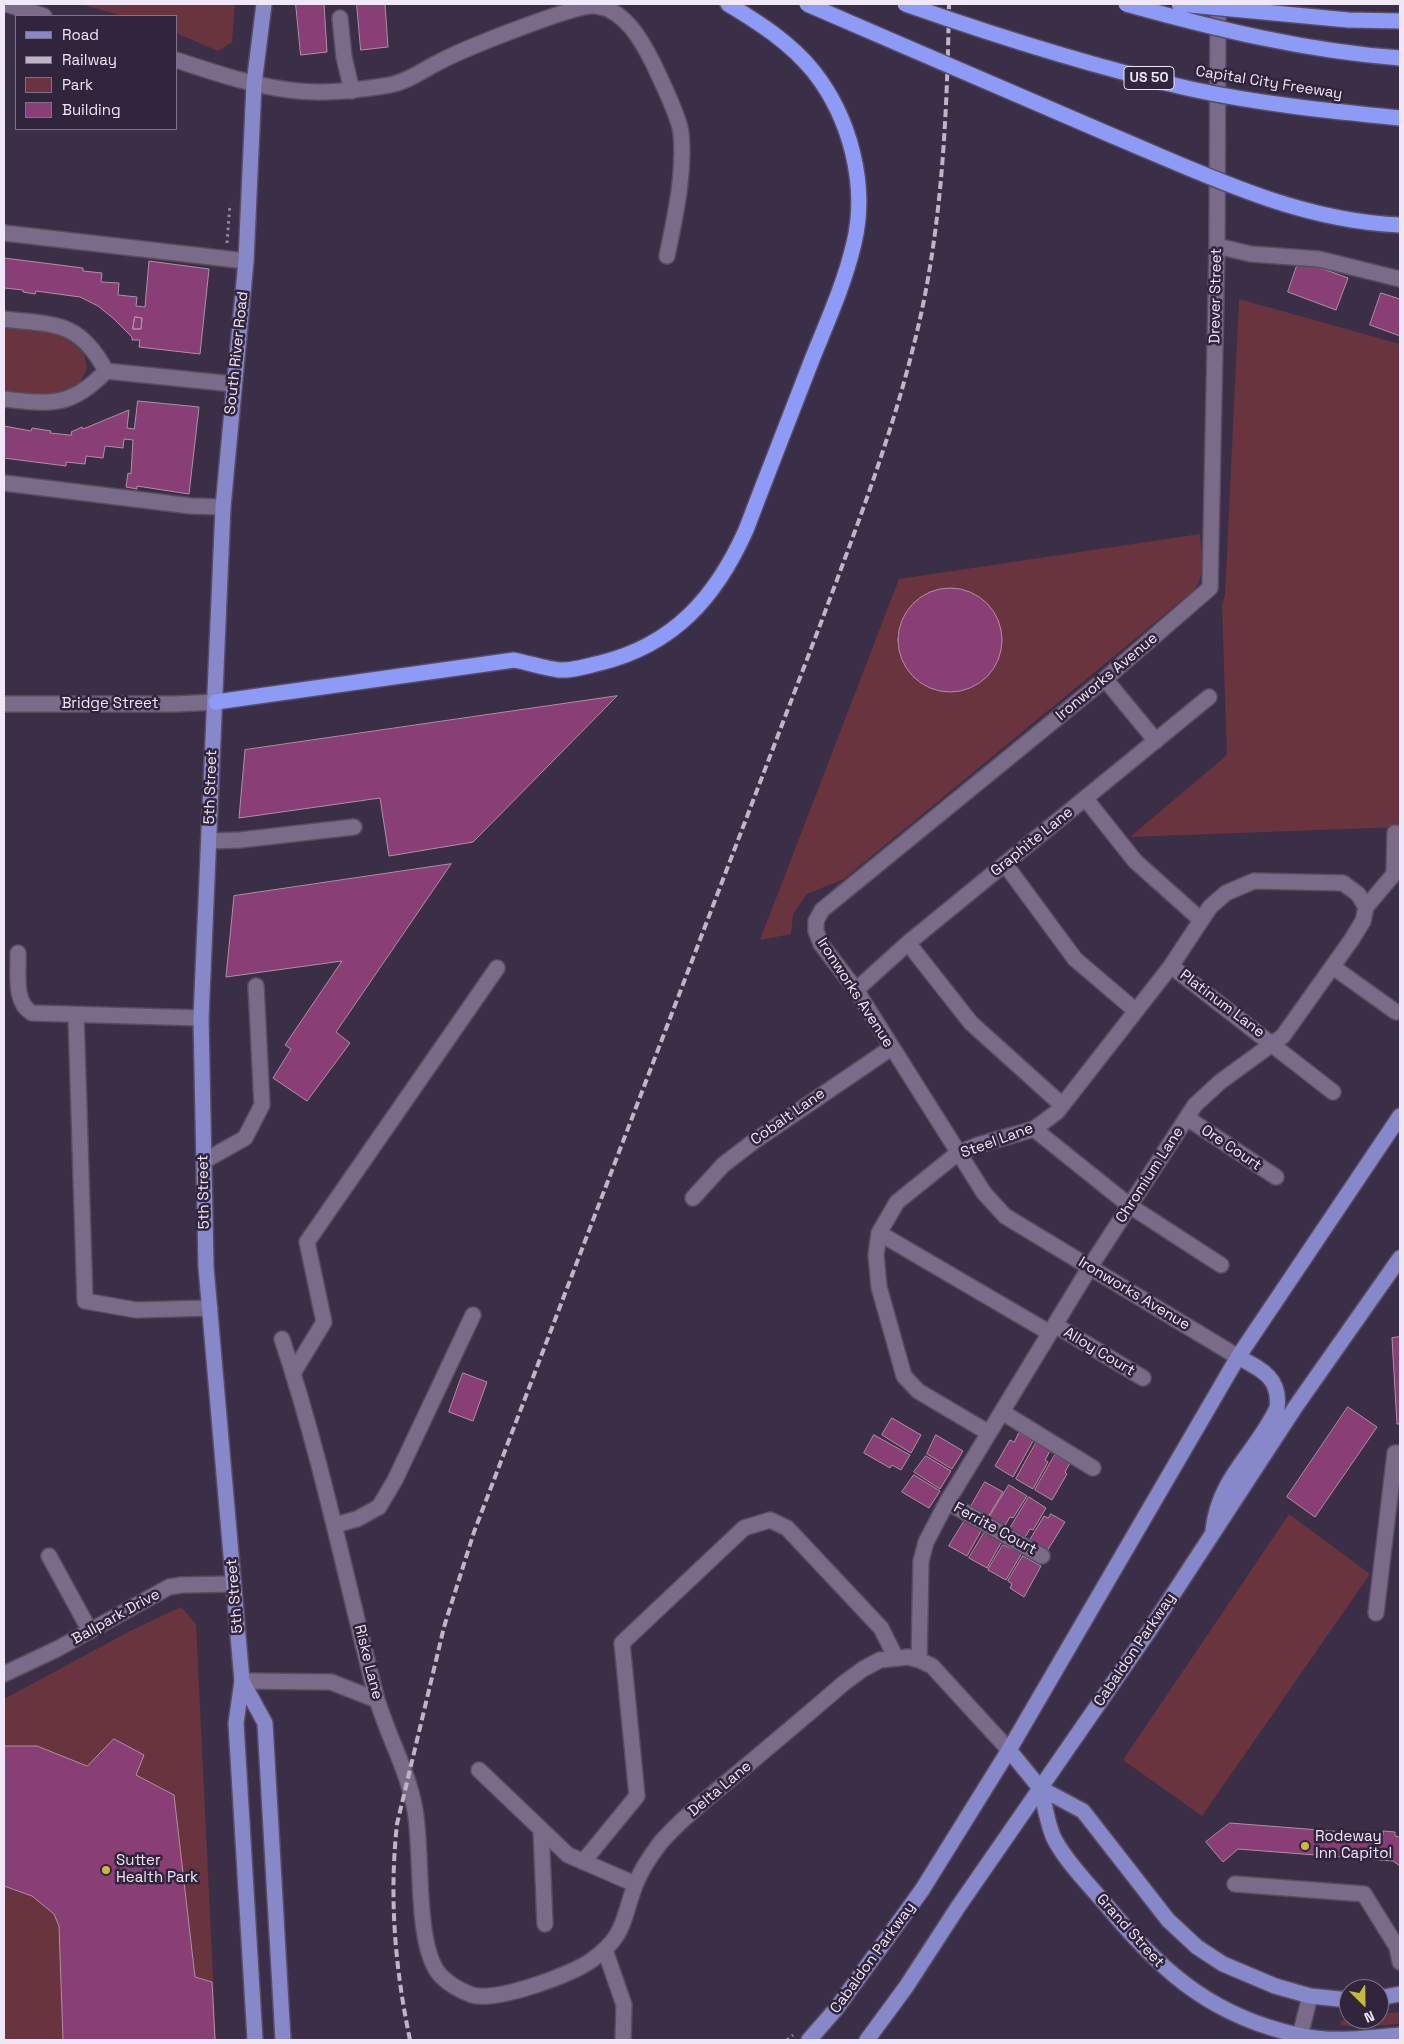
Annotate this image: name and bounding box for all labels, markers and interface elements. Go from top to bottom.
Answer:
legend [15,15,178,130]
text: Road [62,25,99,44]
text: Railway [62,50,117,69]
street label: Capital City Freeway [1194,62,1344,104]
road number: US 50 [1124,66,1174,90]
text: Park [62,75,93,94]
text: Building [62,100,121,119]
street label: Drever Street [1206,248,1226,344]
street label: South River Road [222,291,252,415]
street label: Ironworks Avenue [1053,629,1161,725]
street label: Bridge Street [61,695,159,713]
street label: 5th Street [201,749,221,825]
street label: Graphite Lane [987,803,1077,881]
street label: Ironworks Avenue [813,935,897,1051]
street label: Platinum Lane [1176,966,1268,1042]
street label: Cobalt Lane [747,1085,829,1149]
street label: Steel Lane [958,1120,1036,1162]
street label: Ore Court [1197,1121,1265,1175]
street label: Chromium Lane [1112,1124,1188,1226]
street label: 5th Street [194,1154,214,1230]
street label: Ironworks Avenue [1075,1254,1193,1334]
street label: Alloy Court [1060,1324,1138,1380]
street label: Ferrite Court [950,1499,1040,1559]
street label: 5th Street [223,1558,247,1634]
street label: Ballpark Drive [69,1585,163,1649]
street label: Cabaldon Parkway [1090,1590,1180,1710]
street label: Riske Lane [350,1623,386,1701]
street label: Delta Lane [685,1757,755,1821]
place label: Rodeway Inn Capitol [1315,1828,1392,1863]
marker: Rodeway Inn Capitol [1299,1840,1311,1852]
place label: Sutter Health Park [116,1852,198,1887]
marker: Sutter Health Park [100,1864,112,1876]
street label: Grand Street [1092,1891,1168,1971]
street label: Cabaldon Parkway [827,1899,919,2017]
north arrow [1339,1979,1389,2029]
text: N [1362,2007,1377,2027]

